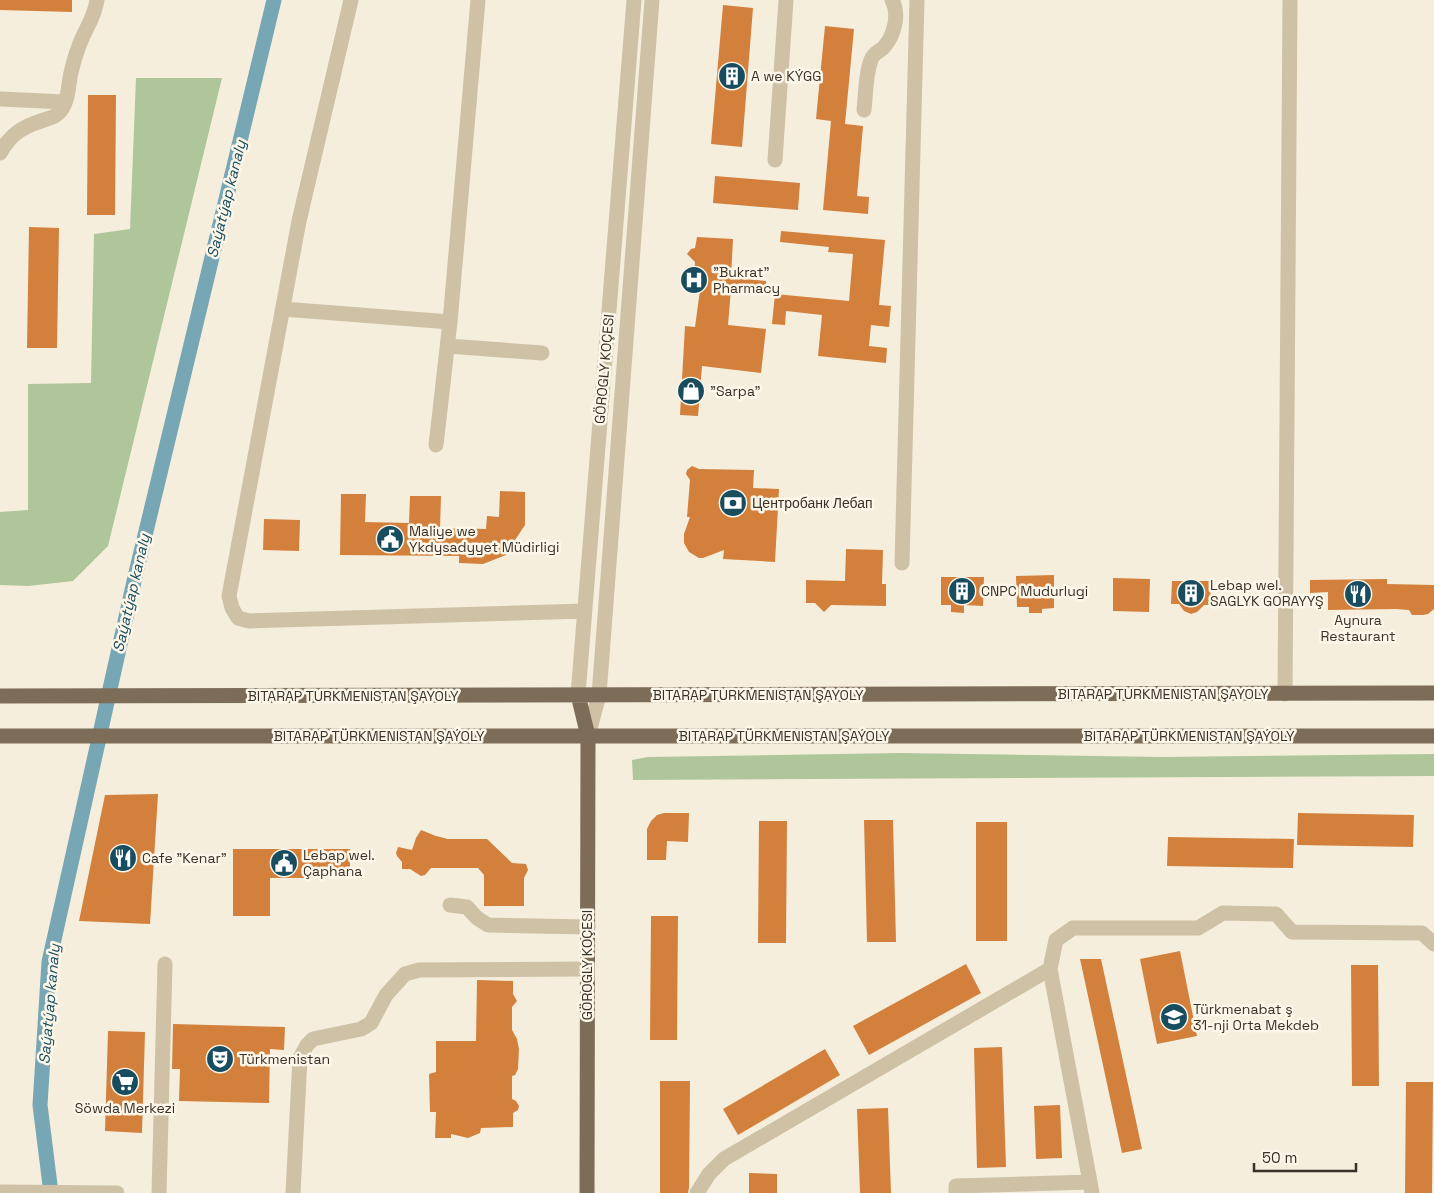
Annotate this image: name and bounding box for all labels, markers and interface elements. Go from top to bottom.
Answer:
building icon: A we KÝGG [717,61,747,91]
place label: A we KÝGG [751,67,821,85]
water label: Saýatýap kanaly [202,138,250,260]
place label: "Bukrat" Pharmacy [713,263,780,297]
hospital icon: "Bukrat" Pharmacy [679,265,709,295]
street label: GÖROGLY KOÇESI [590,313,618,425]
shop icon: "Sarpa" [676,376,706,406]
place label: "Sarpa" [710,382,761,400]
bank icon: Центробанк Лебап [718,488,748,518]
place label: Центробанк Лебап [752,494,873,512]
place label: Maliye we Ykdysadyyet Müdirligi [409,522,559,556]
public building icon: Maliye we Ykdysadyyet Müdirligi [375,524,405,554]
water label: Saýatýap kanaly [108,531,154,654]
building icon: CNPC Mudurlugi [947,576,977,606]
place label: Lebap wel. SAGLYK GORAYYŞ [1210,576,1324,610]
building icon: Lebap wel. SAGLYK GORAYYŞ [1176,578,1206,608]
restaurant icon: Aynura Restaurant [1343,579,1373,609]
place label: CNPC Mudurlugi [981,582,1088,600]
place label: Aynura Restaurant [1320,611,1396,645]
street label: BITARAP TURKMENISTAN ŞAYOLY [1058,685,1269,703]
street label: BITARAP TURKMENISTAN ŞAYOLY [653,686,864,704]
street label: BITARAP TURKMENISTAN ŞAYOLY [248,687,459,705]
street label: BITARAP TÜRKMENISTAN ŞAÝOLY [274,727,485,745]
street label: BITARAP TÜRKMENISTAN ŞAÝOLY [679,727,890,745]
street label: BITARAP TÜRKMENISTAN ŞAÝOLY [1084,727,1295,745]
restaurant icon: Cafe "Kenar" [108,843,138,873]
place label: Lebap wel. Çaphana [303,846,375,880]
public building icon: Lebap wel. Çaphana [269,848,299,878]
place label: Cafe "Kenar" [142,849,227,867]
street label: GÖROGLY KOÇESI [578,910,596,1020]
water label: Saýatýap kanaly [34,942,64,1065]
place label: Türkmenabat ş 31-nji Orta Mekdeb [1193,1000,1319,1034]
school or university icon: Türkmenabat ş 31-nji Orta Mekdeb [1159,1002,1189,1032]
theatre icon: Türkmenistan [205,1044,235,1074]
place label: Türkmenistan [239,1050,330,1068]
supermarket icon: Söwda Merkezi [110,1067,140,1097]
place label: Söwda Merkezi [75,1099,175,1117]
scale bar [1254,1140,1356,1172]
text: 50 m [1262,1148,1297,1167]

